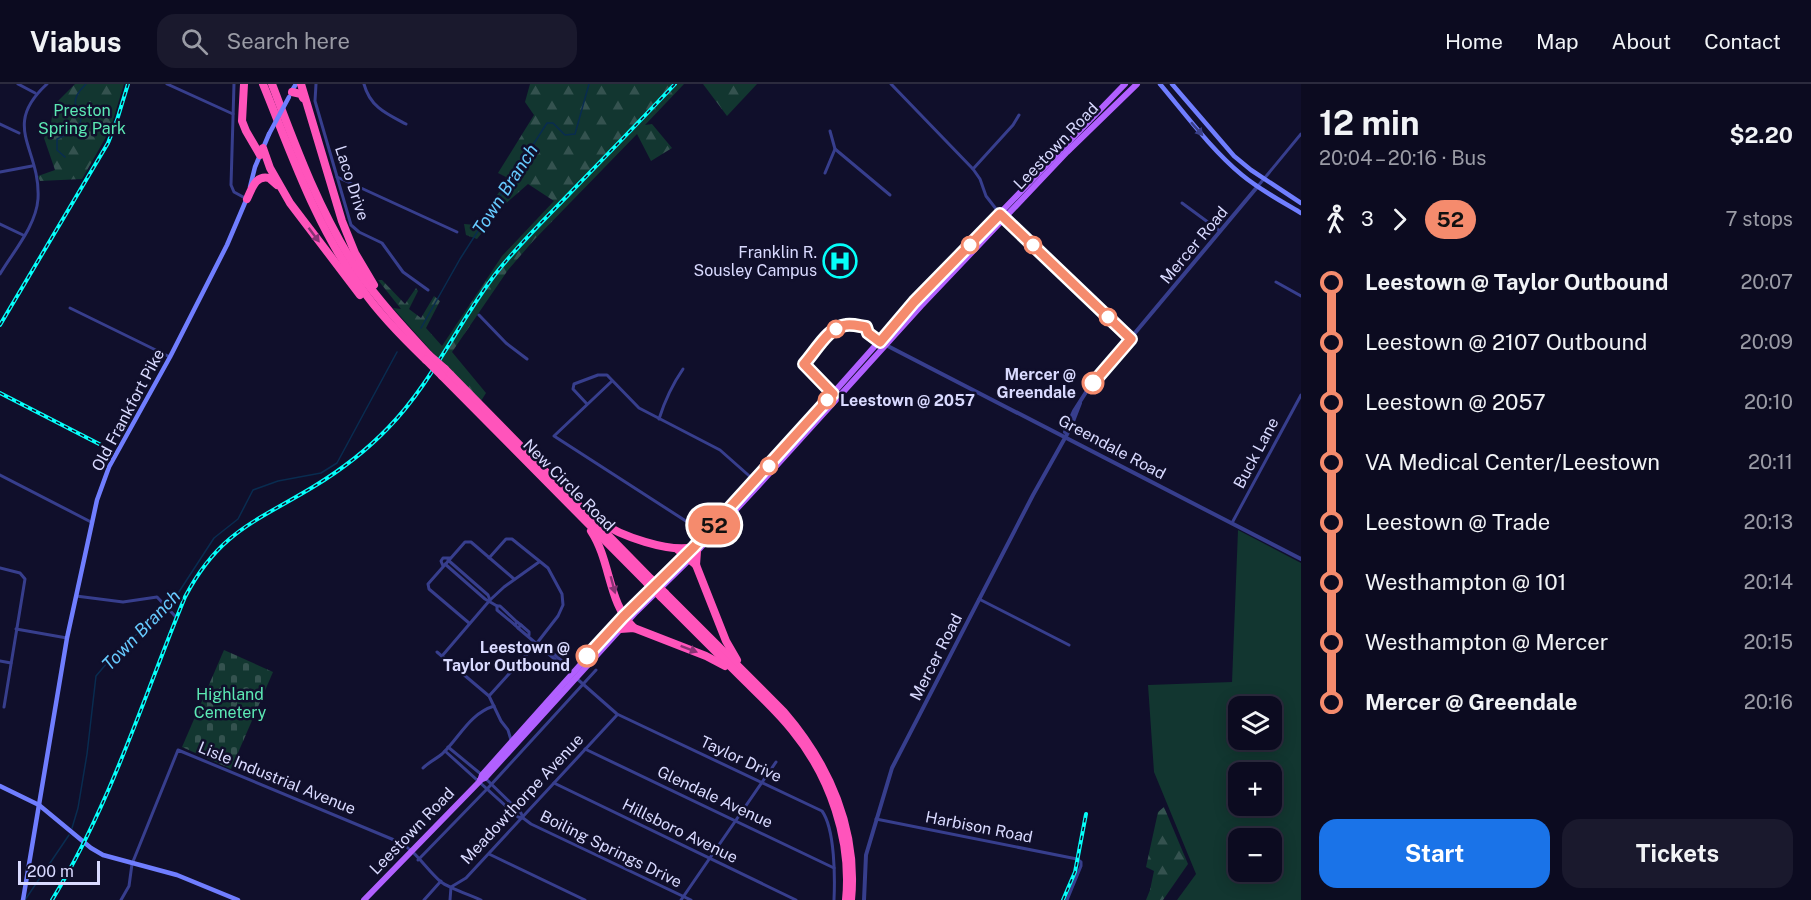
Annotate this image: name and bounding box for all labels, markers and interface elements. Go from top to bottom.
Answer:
search box [157,14,577,68]
text: Viabus [30,25,121,58]
icon: search [178,25,211,58]
text: Search here [226,28,350,54]
text: Home [1445,29,1503,54]
text: Map [1536,29,1579,54]
text: About [1612,29,1671,54]
text: Contact [1704,29,1781,54]
street label: Leestown Road [1010,99,1102,193]
park label: Preston Spring Park [38,101,126,138]
text: 12 min [1319,104,1420,142]
one-way arrow [1191,121,1204,137]
text: $2.20 [1730,122,1793,148]
water label: Town Branch [468,140,542,238]
street label: Laco Drive [331,143,373,223]
text: 20:04 – 20:16 · Bus [1319,146,1486,170]
street label: Mercer Road [1156,203,1232,287]
icon: walk [1319,203,1352,236]
icon: forward [1383,203,1416,236]
text: 3 [1361,207,1374,231]
text: 52 [1437,207,1464,232]
text: 7 stops [1725,207,1793,231]
one-way arrow [308,227,321,243]
unlabelled marker [961,236,979,254]
unlabelled marker [1024,236,1042,254]
place label: Franklin R. Sousley Campus [694,243,817,280]
hospital icon: Franklin R. Sousley Campus [822,243,858,279]
text: Leestown @ Taylor Outbound [1365,269,1668,295]
text: 20:07 [1740,270,1793,294]
unlabelled marker [1099,308,1117,326]
unlabelled marker [827,320,845,338]
text: Leestown @ 2107 Outbound [1365,329,1647,355]
text: 20:09 [1740,330,1793,354]
street label: Old Frankfort Pike [88,346,168,474]
place label: Mercer @ Greendale [997,365,1076,402]
marker: Mercer @ Greendale [1082,372,1104,394]
text: Leestown @ 2057 [1365,389,1546,415]
text: 20:10 [1744,390,1793,414]
marker: Leestown @ 2057 [818,391,836,409]
place label: Leestown @ 2057 [840,391,975,410]
street label: Greendale Road [1055,411,1169,483]
street label: Buck Lane [1229,414,1283,492]
street label: New Circle Road [519,435,619,535]
text: VA Medical Center/Leestown [1365,449,1660,475]
text: 20:11 [1748,450,1793,474]
unlabelled marker [760,457,778,475]
line badge: 52 [687,506,741,544]
text: Leestown @ Trade [1365,509,1550,535]
text: 20:13 [1744,510,1793,534]
text: 52 [700,513,728,538]
text: Westhampton @ 101 [1365,569,1567,595]
text: 20:14 [1744,570,1793,594]
one-way arrow [608,576,618,595]
water label: Town Branch [97,585,185,675]
street label: Mercer Road [906,610,966,704]
text: Westhampton @ Mercer [1365,629,1608,655]
text: 20:15 [1743,630,1793,654]
place label: Leestown @ Taylor Outbound [443,638,570,675]
one-way arrow [680,644,698,654]
marker: Leestown @ Taylor Outbound [576,645,598,667]
park label: Highland Cemetery [194,685,267,722]
text: Mercer @ Greendale [1365,689,1578,715]
text: 20:16 [1744,690,1793,714]
map controls [1228,696,1282,882]
button: layers [1228,696,1282,750]
street label: Meadowthorpe Avenue [457,730,587,868]
street label: Taylor Drive [697,732,785,786]
street label: Lisle Industrial Avenue [196,738,358,818]
street label: Glendale Avenue [654,762,776,832]
button: + [1228,762,1282,816]
street label: Leestown Road [366,784,458,878]
street label: Hillsboro Avenue [619,795,741,867]
street label: Boiling Springs Drive [537,806,685,892]
street label: Harbison Road [924,807,1034,847]
button: Start [1319,819,1550,888]
button: Tickets [1562,819,1793,888]
button: − [1228,828,1282,882]
scale bar [18,858,100,886]
text: 200 m [27,862,74,881]

